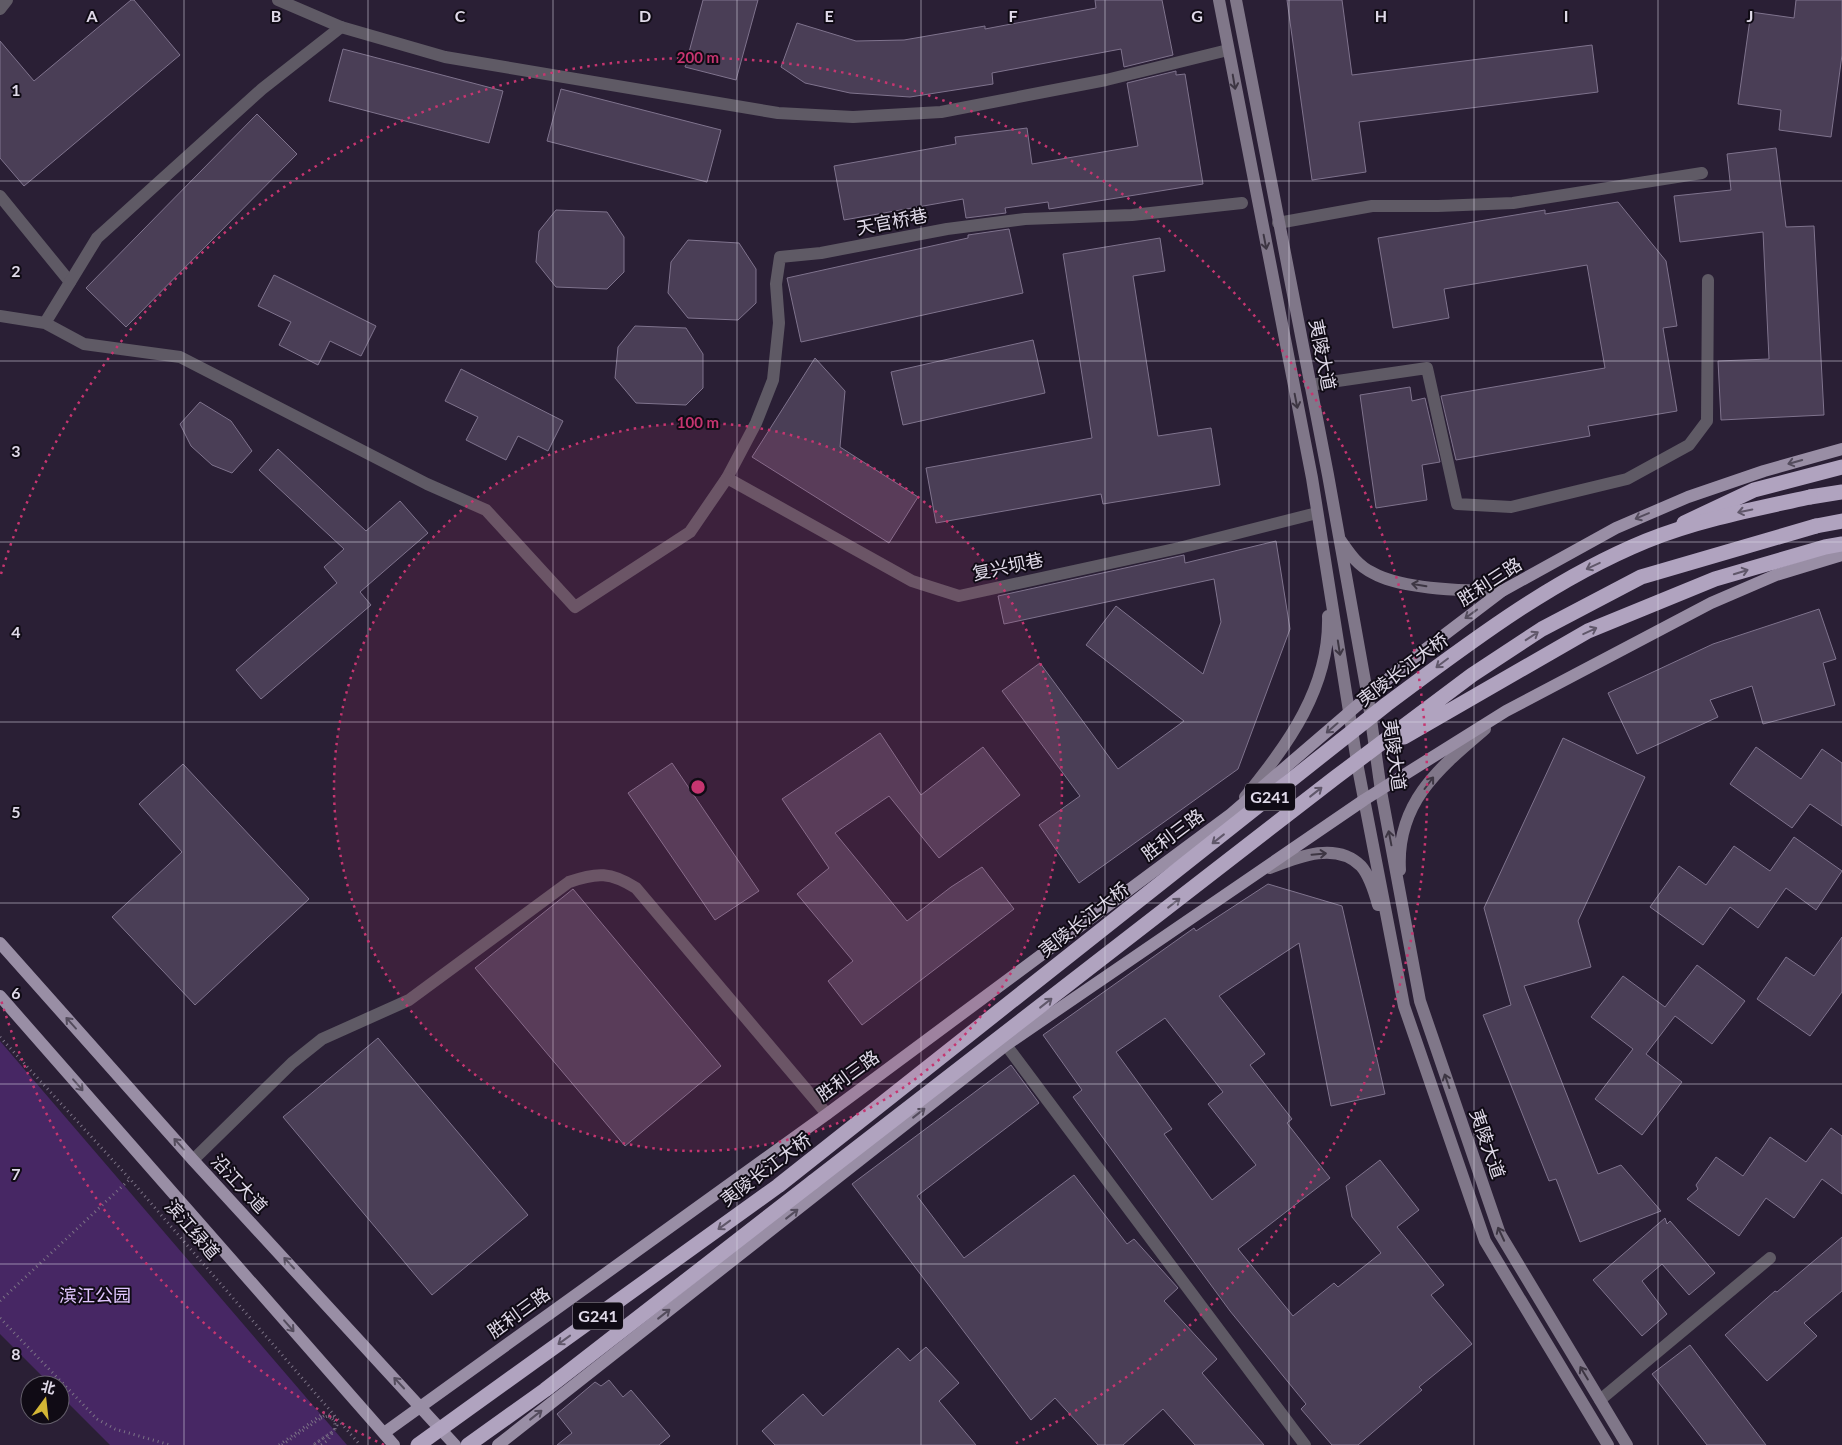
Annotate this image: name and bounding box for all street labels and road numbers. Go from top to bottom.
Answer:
street label: 天官桥巷 [854,203,929,239]
street label: 夷陵大道 [1305,317,1341,392]
street label: 复兴坝巷 [970,548,1045,584]
street label: 胜利三路 [1453,552,1526,610]
street label: 夷陵长江大桥 [1353,628,1452,710]
street label: 夷陵大道 [1379,718,1411,792]
road number: G241 [1245,784,1295,810]
street label: 胜利三路 [1137,804,1208,865]
street label: 夷陵长江大桥 [1034,877,1133,961]
street label: 胜利三路 [812,1045,883,1105]
street label: 夷陵大道 [1466,1106,1510,1181]
street label: 夷陵长江大桥 [716,1128,815,1210]
street label: 沿江大道 [207,1149,272,1217]
street label: 滨江绿道 [161,1195,225,1264]
street label: 胜利三路 [483,1282,554,1342]
road number: G241 [573,1302,623,1330]

